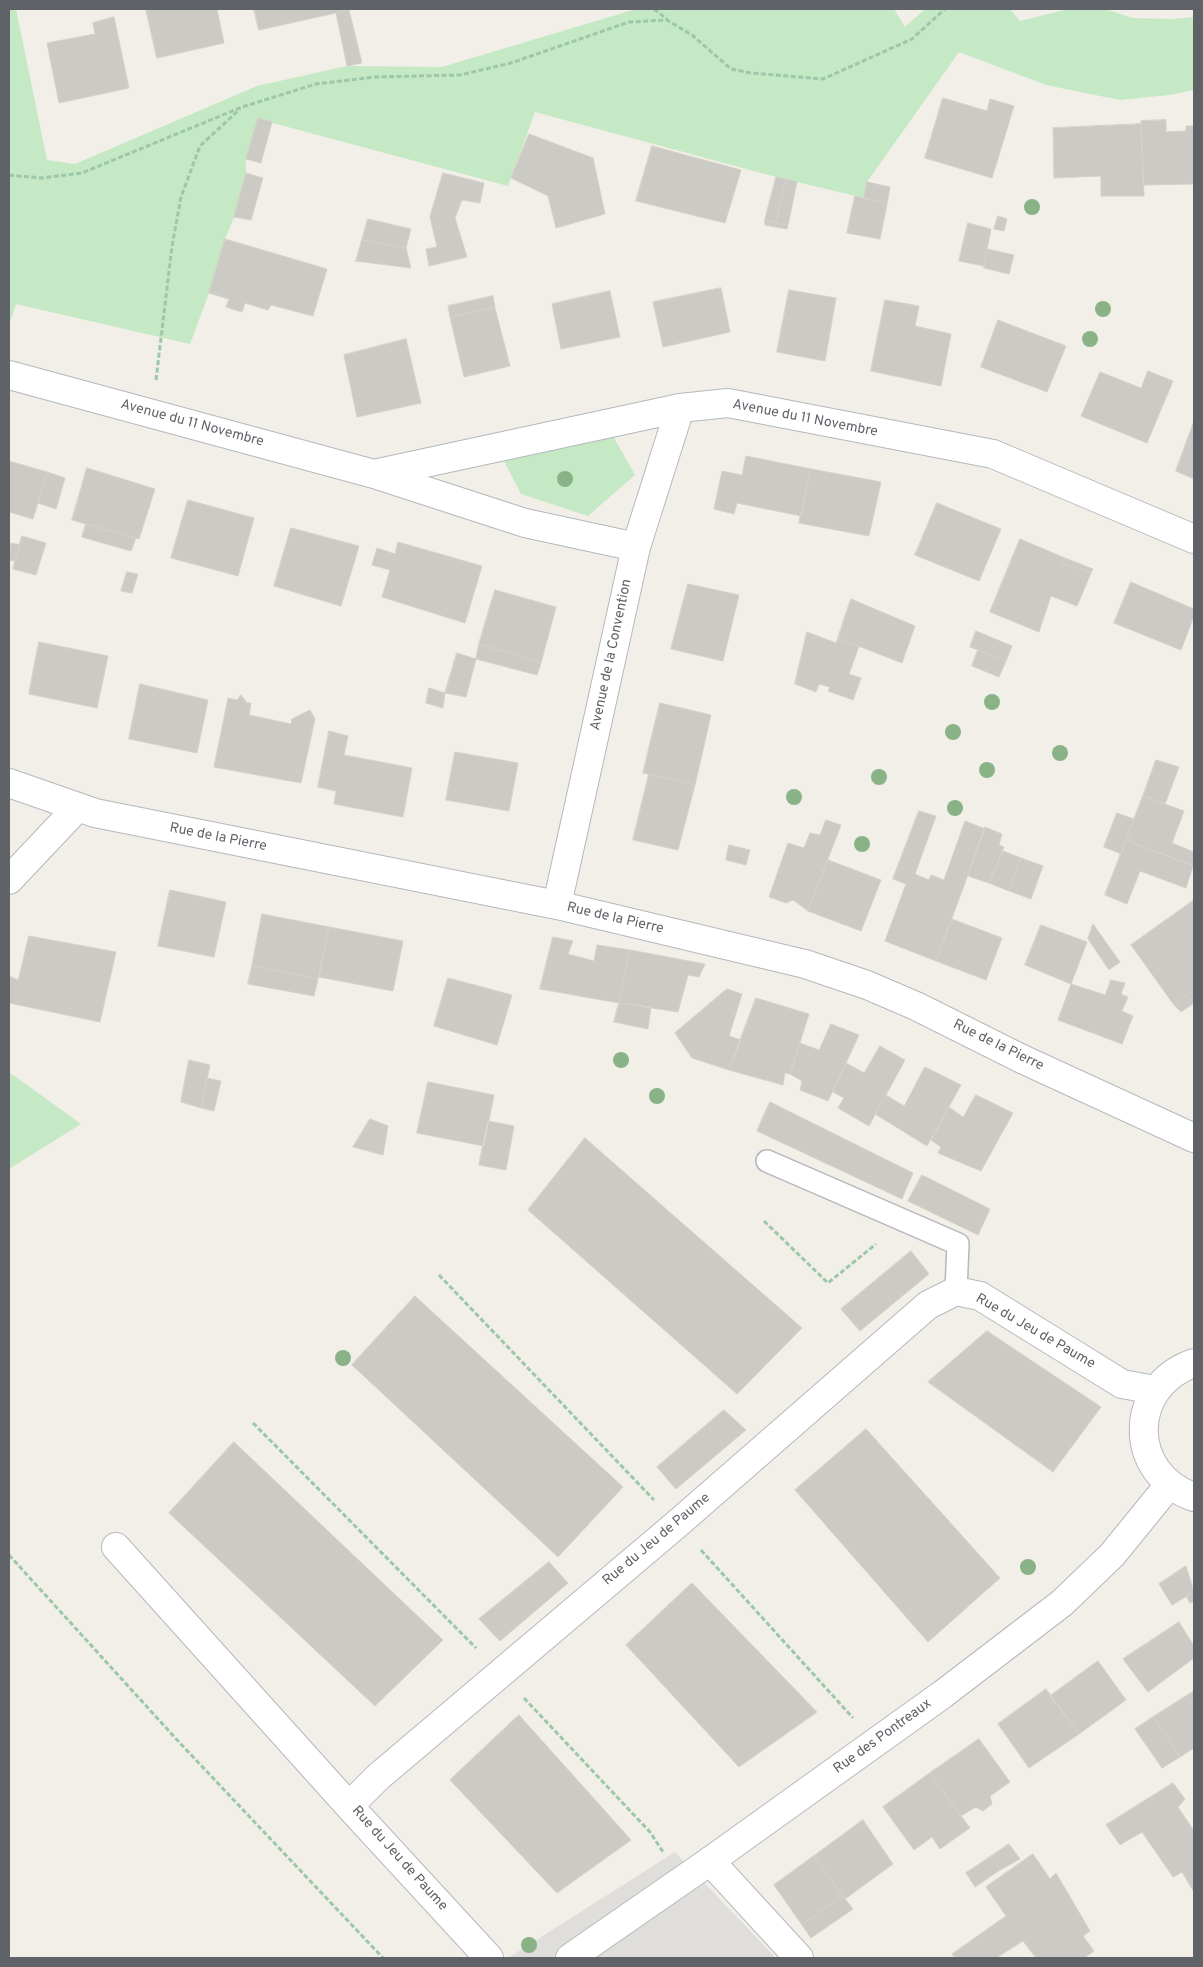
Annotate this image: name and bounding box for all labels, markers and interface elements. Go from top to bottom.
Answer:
street label: Avenue du 11 Novembre [119,397,265,451]
street label: Avenue du 11 Novembre [731,397,879,441]
street label: Avenue de la Convention [588,578,636,732]
street label: Rue de la Pierre [168,820,268,856]
street label: Rue de la Pierre [565,900,665,938]
street label: Rue de la Pierre [950,1017,1046,1075]
street label: Rue du Jeu de Paume [972,1291,1098,1373]
street label: Rue du Jeu de Paume [600,1490,714,1590]
street label: Rue des Pontreaux [831,1696,935,1778]
street label: Rue du Jeu de Paume [347,1803,451,1915]

